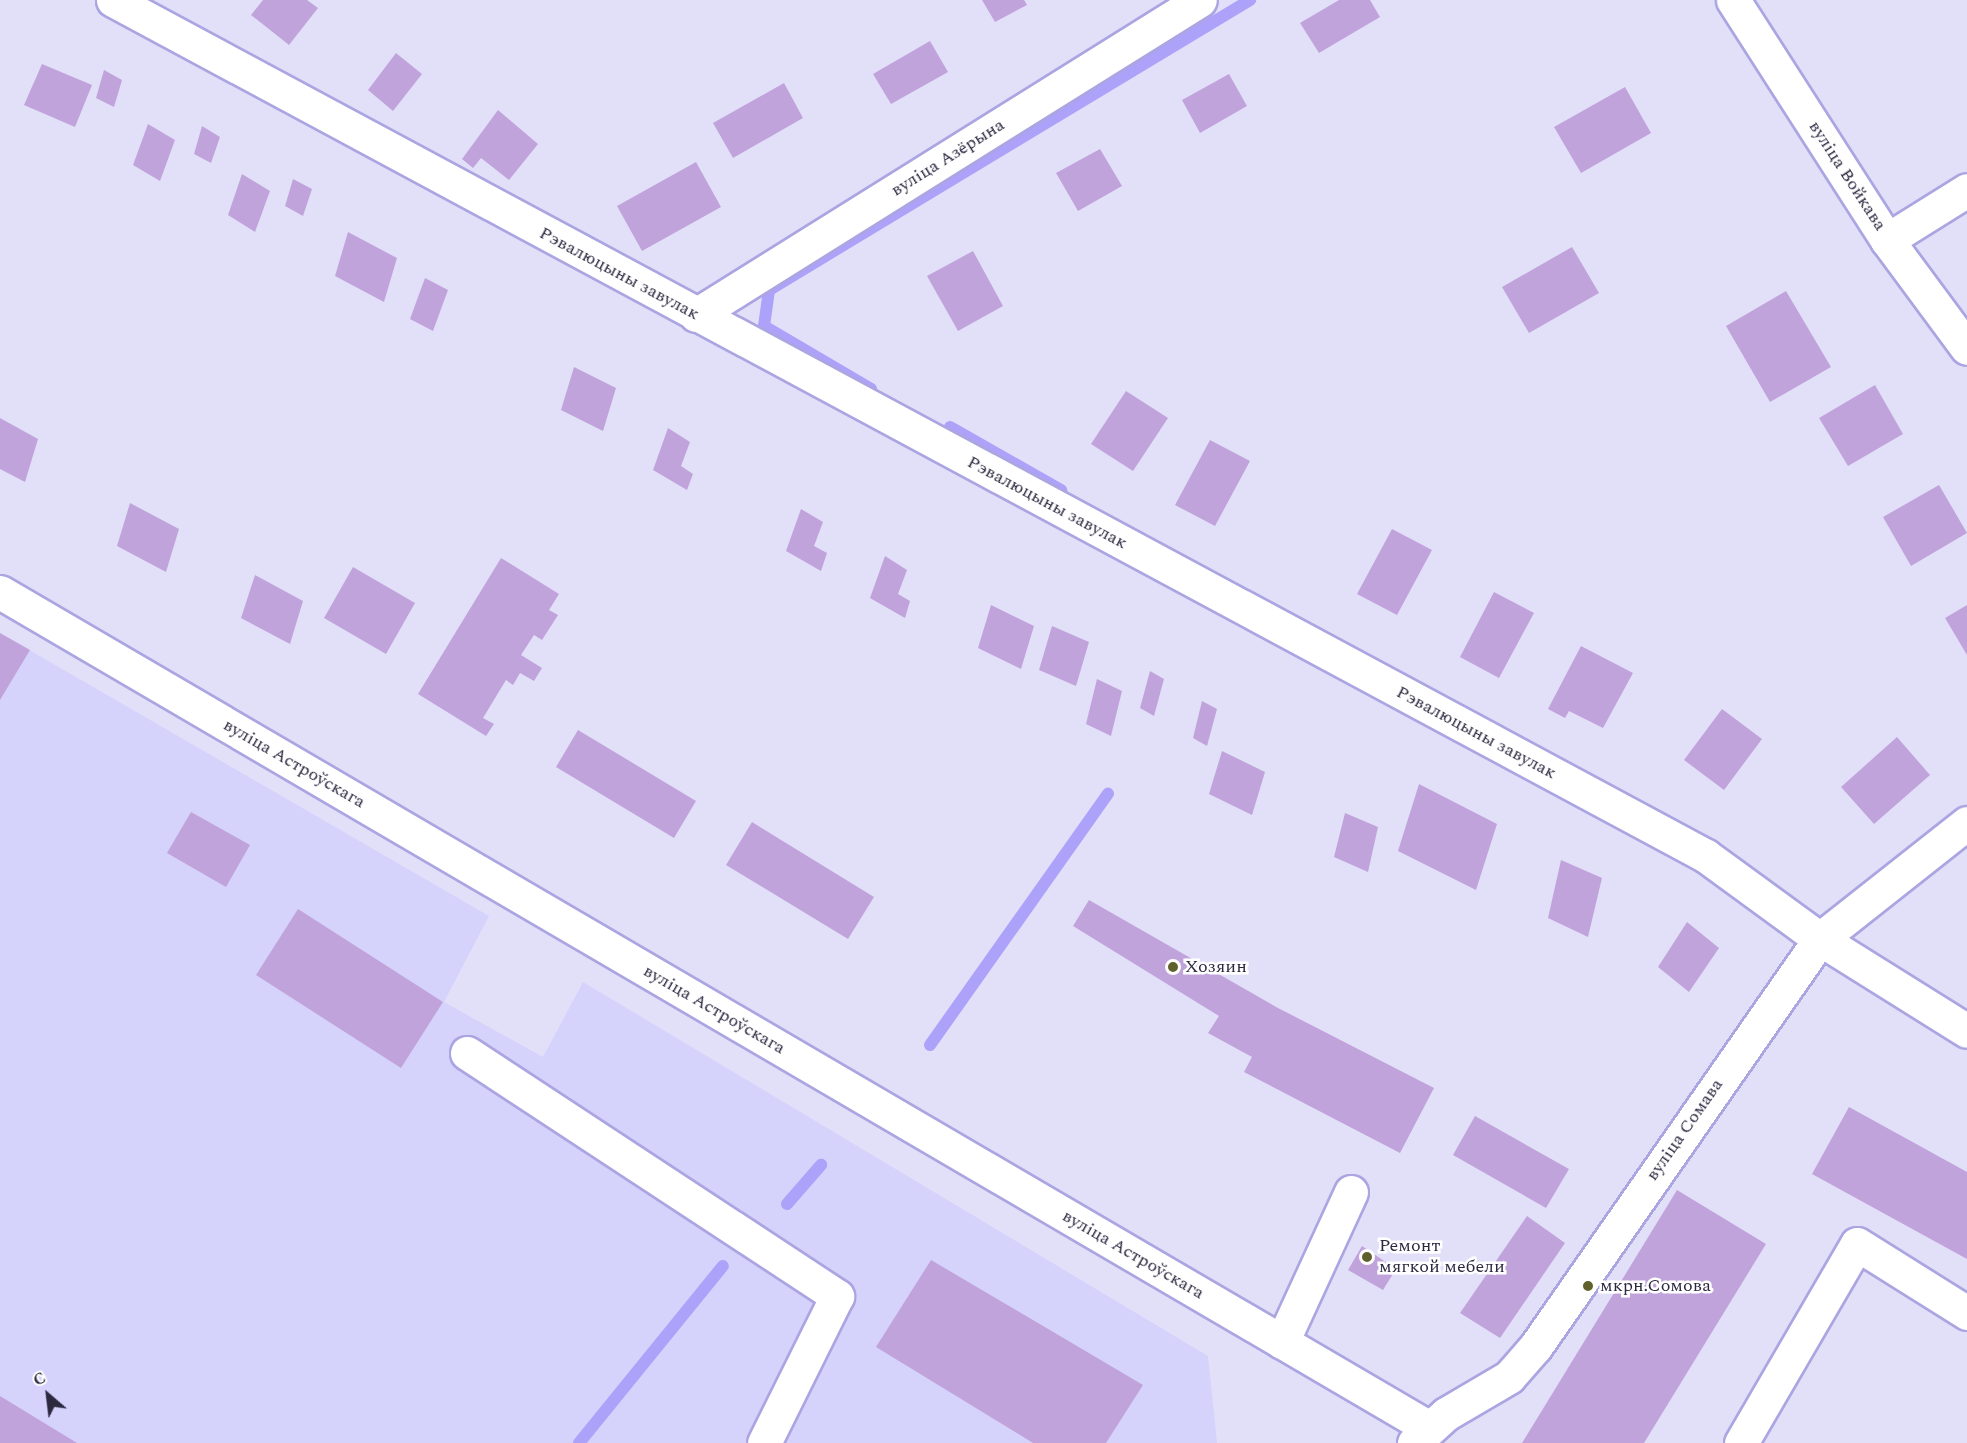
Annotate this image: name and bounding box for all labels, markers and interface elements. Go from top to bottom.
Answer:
street label: вуліца Азёрына [887,114,1009,202]
street label: вуліца Войкава [1803,117,1891,235]
street label: Рэвалюцыны завулак [535,223,703,325]
street label: Рэвалюцыны завулак [963,452,1131,554]
street label: Рэвалюцыны завулак [1392,682,1560,784]
street label: вуліца Астроўскага [219,715,369,813]
place label: Хозяин [1185,956,1247,978]
marker: Хозяин [1166,960,1180,974]
street label: вуліца Астроўскага [639,961,789,1059]
street label: вуліца Сомава [1642,1075,1728,1185]
street label: вуліца Астроўскага [1058,1206,1208,1304]
place label: Ремонт мягкой мебели [1379,1236,1505,1278]
marker: Ремонт мягкой мебели [1360,1250,1374,1264]
place label: мкрн.Сомова [1600,1275,1711,1297]
marker: мкрн.Сомова [1581,1279,1595,1293]
north arrow [18,1365,78,1425]
text: С [29,1366,50,1392]

